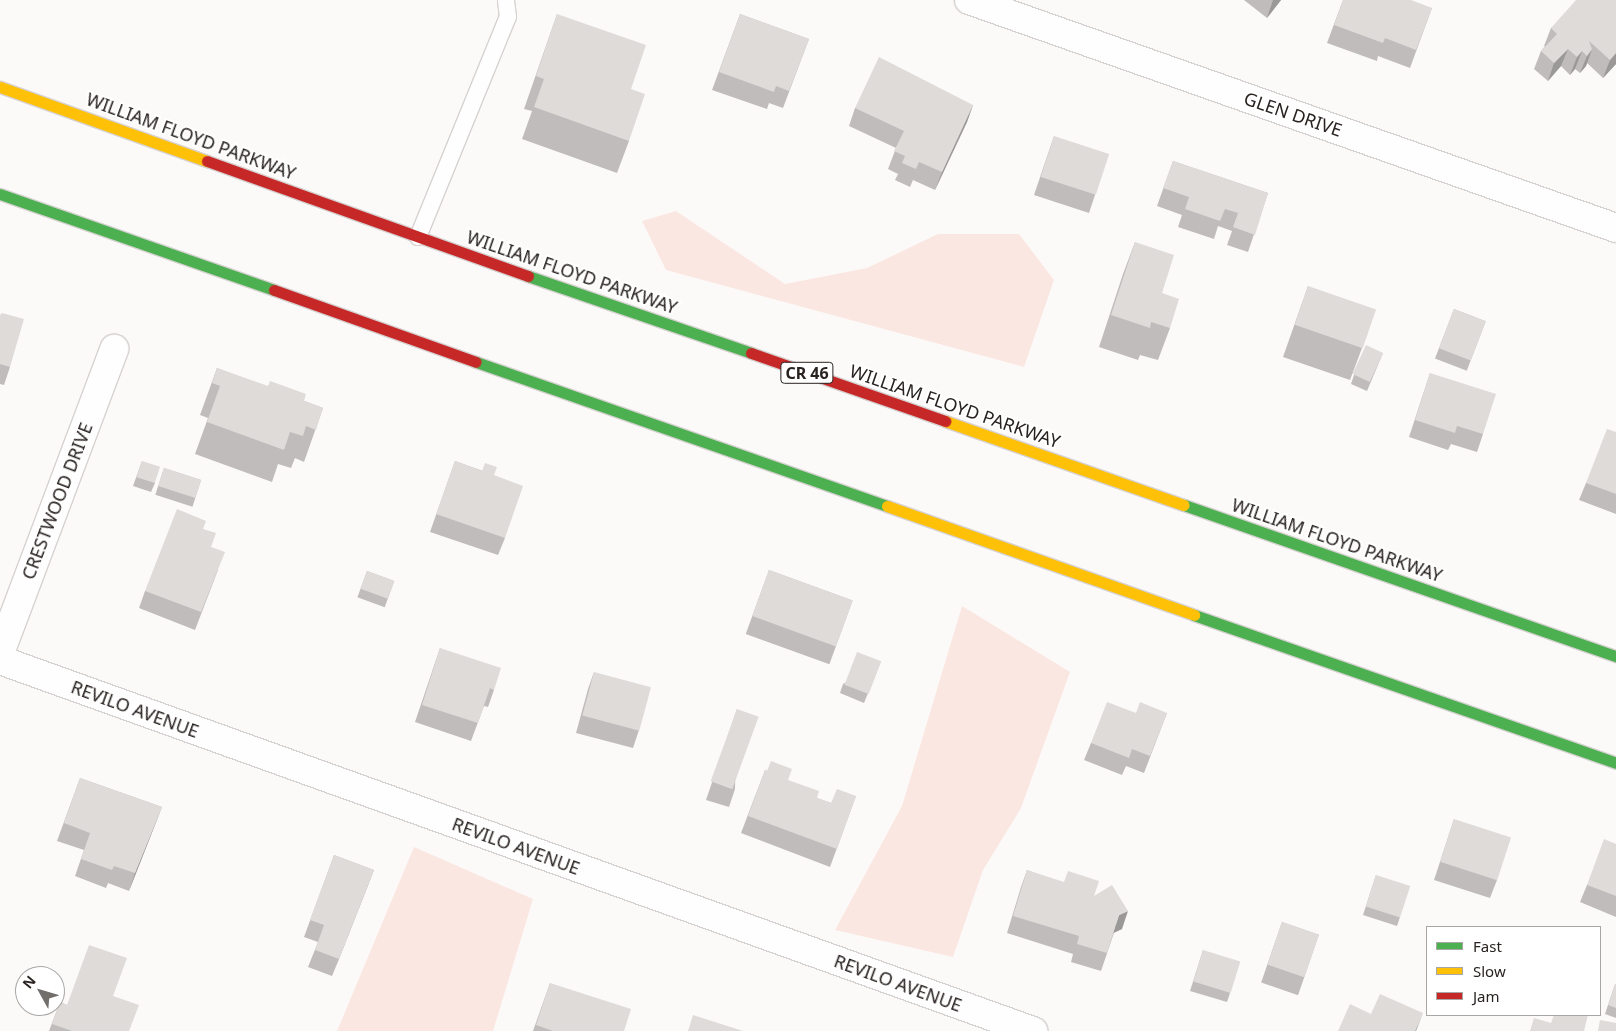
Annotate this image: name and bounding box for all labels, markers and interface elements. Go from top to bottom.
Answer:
street label: GLEN DRIVE [1241,87,1345,141]
street label: WILLIAM FLOYD PARKWAY [83,88,299,184]
street label: WILLIAM FLOYD PARKWAY [464,226,680,318]
road number: CR 46 [780,359,834,386]
street label: WILLIAM FLOYD PARKWAY [847,360,1063,452]
street label: CRESTWOOD DRIVE [17,420,97,582]
street label: WILLIAM FLOYD PARKWAY [1229,494,1445,586]
street label: REVILO AVENUE [68,676,202,742]
street label: REVILO AVENUE [449,813,583,879]
legend [1426,926,1601,1016]
text: Fast [1473,936,1502,956]
street label: REVILO AVENUE [831,950,965,1016]
text: Slow [1473,961,1506,981]
north arrow [15,966,65,1016]
text: N [18,971,40,992]
text: Jam [1473,986,1500,1006]

